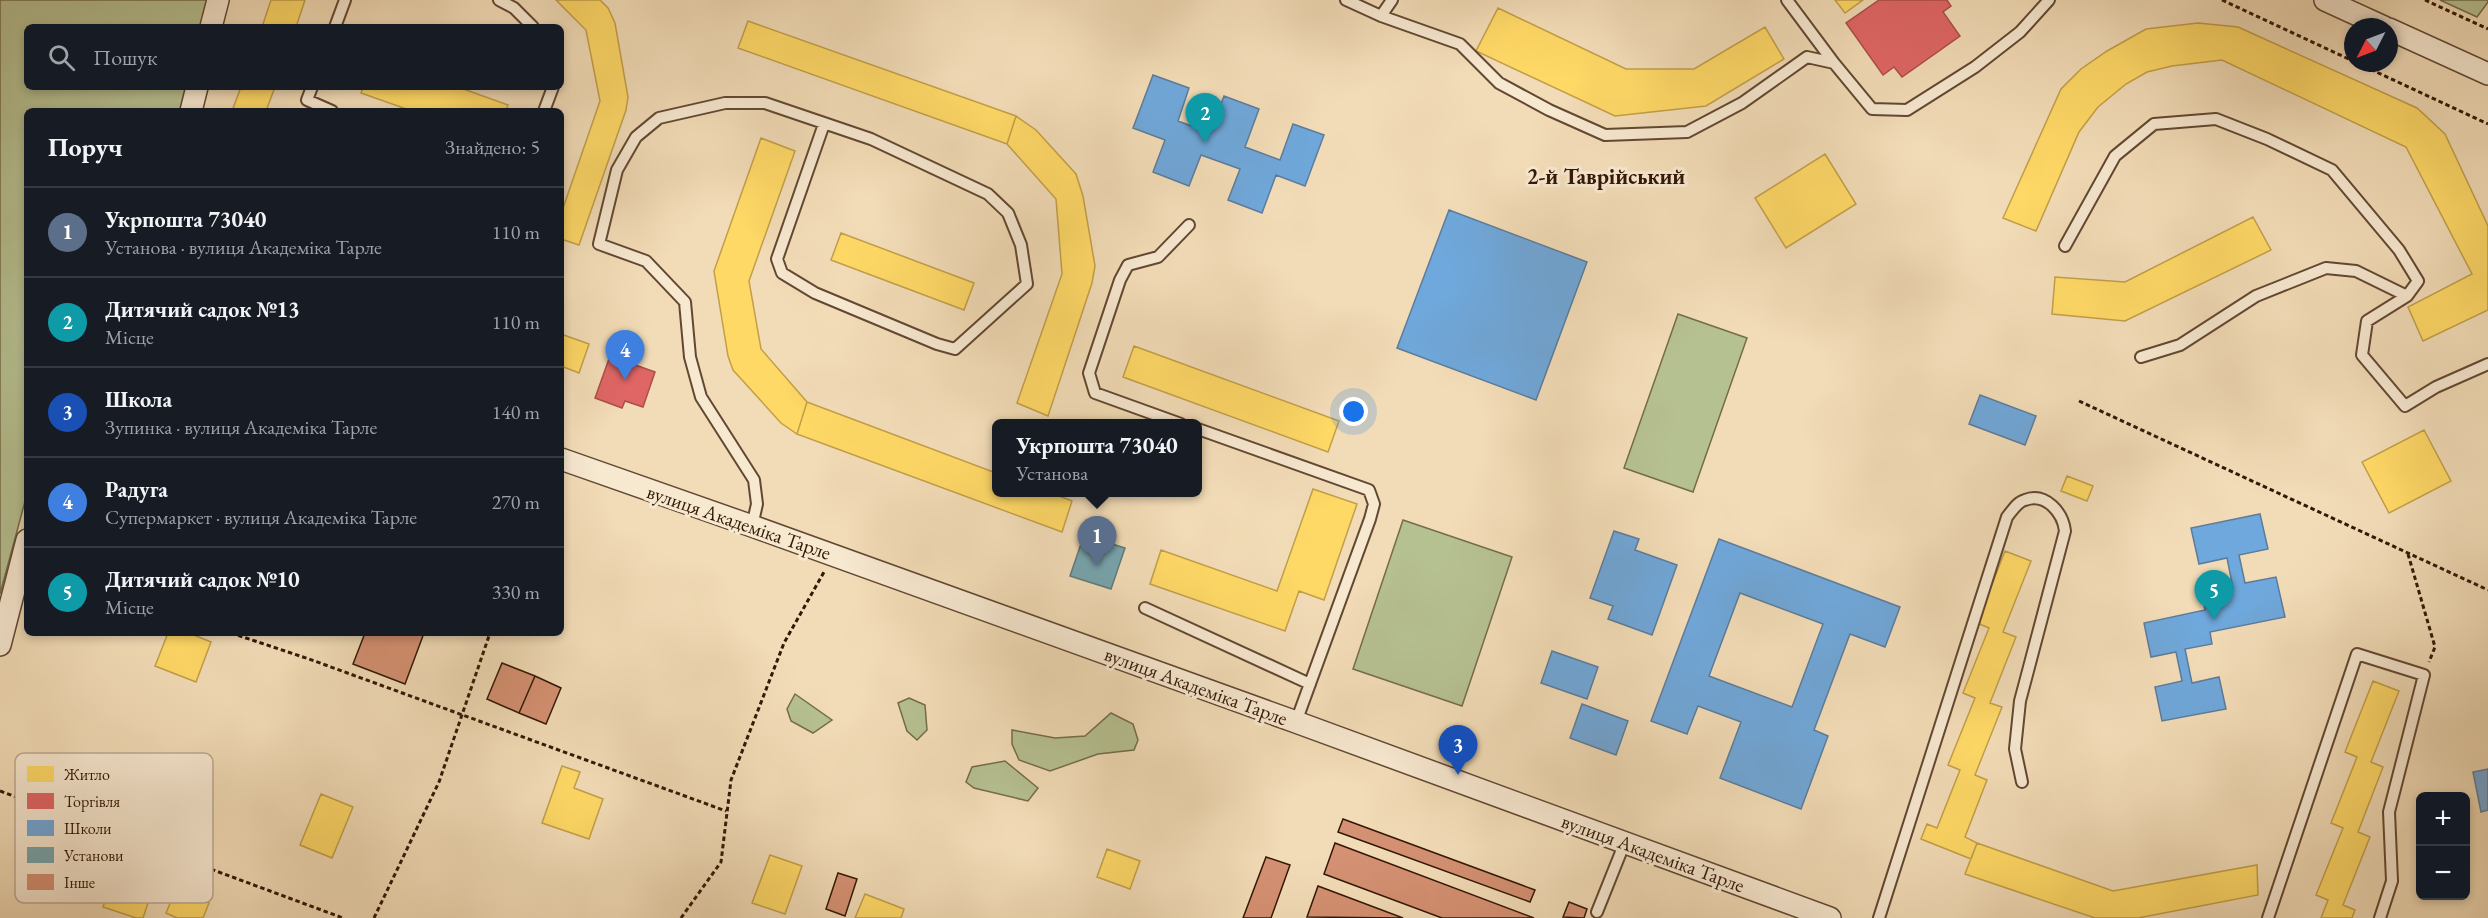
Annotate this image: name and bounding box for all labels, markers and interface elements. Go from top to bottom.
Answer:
north arrow [2344,18,2398,72]
search box [24,24,564,90]
icon: search [45,41,78,74]
text: Пошук [93,43,157,72]
pin: 2 [1186,94,1224,143]
text: Поруч [48,130,123,164]
text: Знайдено: 5 [445,134,540,160]
district label: 2-й Таврійський [1527,162,1685,191]
text: Укрпошта 73040 [105,205,266,234]
text: 1 [62,219,73,245]
text: 110 m [492,219,540,245]
text: Установа · вулиця Академіка Тарле [105,234,382,260]
text: Дитячий садок №13 [105,295,300,324]
text: 2 [62,309,73,335]
text: 110 m [492,309,540,335]
text: Місце [105,324,154,350]
pin: 4 [606,330,644,380]
text: Школа [105,385,172,414]
your location [1339,397,1368,426]
text: 3 [62,399,73,425]
text: 140 m [492,399,540,425]
text: Зупинка · вулиця Академіка Тарле [105,414,377,440]
popup [992,419,1202,497]
text: Укрпошта 73040 [1016,431,1178,460]
text: Установа [1016,460,1088,486]
text: Радуга [105,475,168,504]
street label: вулиця Академіка Тарле [644,478,835,566]
text: 4 [62,489,73,515]
text: 270 m [492,489,540,515]
text: Супермаркет · вулиця Академіка Тарле [105,504,417,530]
pin: 1 [1078,516,1116,566]
text: Дитячий садок №10 [105,565,300,594]
pin: 5 [2194,570,2234,620]
text: 5 [62,579,73,605]
text: 330 m [492,579,540,605]
text: Місце [105,594,154,620]
street label: вулиця Академіка Тарле [1101,641,1291,731]
pin: 3 [1438,726,1478,775]
legend [15,753,213,903]
text: Житло [63,764,110,785]
text: Торгівля [64,791,120,812]
map controls [2416,792,2470,900]
button: + [2416,792,2470,846]
street label: вулиця Академіка Тарле [1558,808,1748,898]
text: Школи [64,818,112,839]
text: Установи [63,845,124,866]
button: − [2416,846,2470,900]
text: Інше [64,872,95,893]

